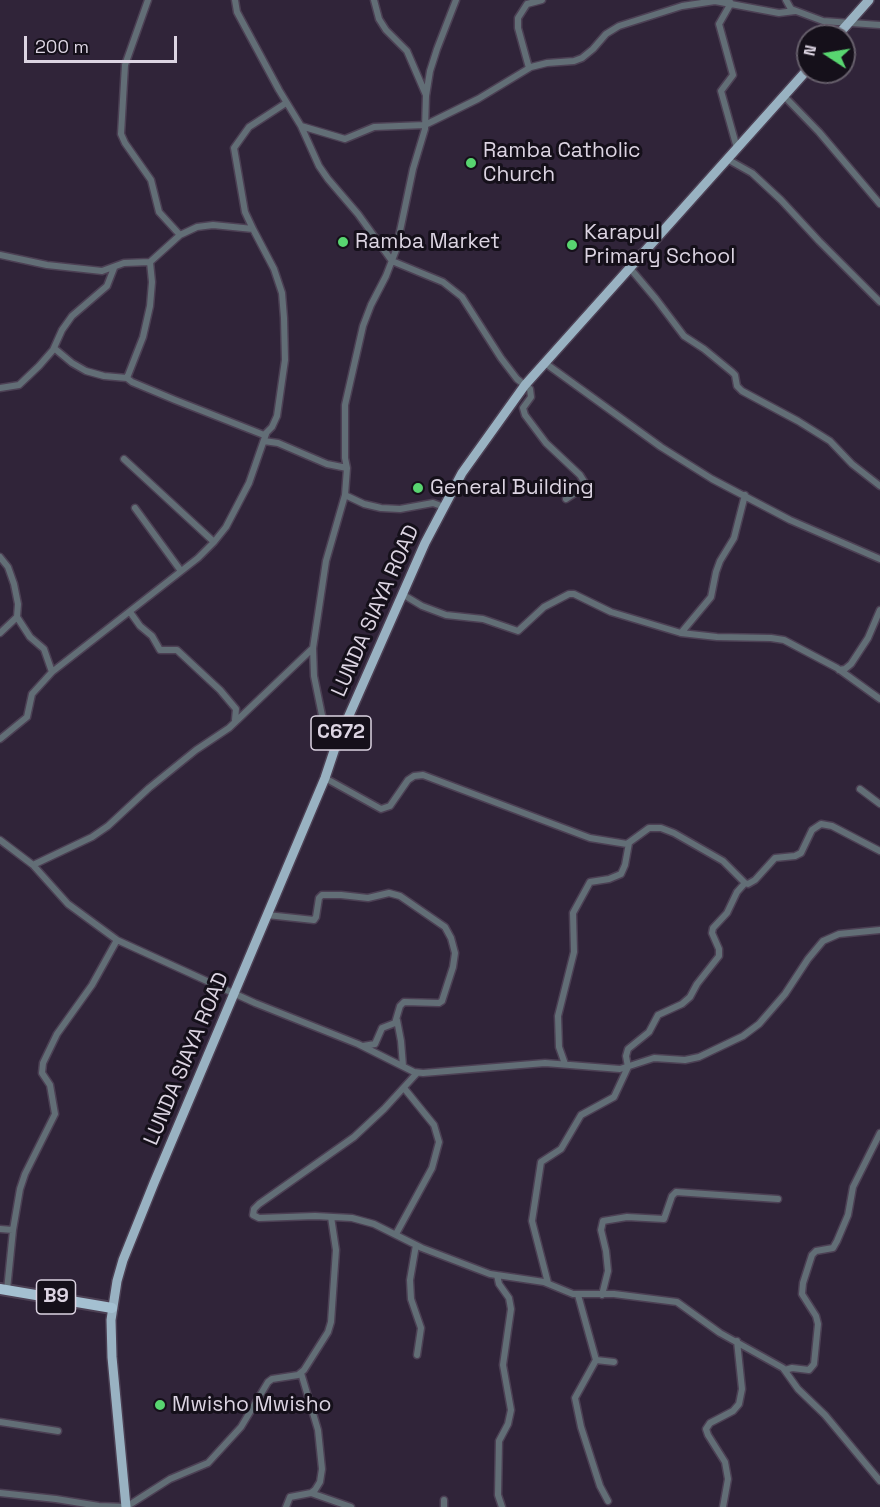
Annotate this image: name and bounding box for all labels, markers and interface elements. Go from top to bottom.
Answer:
scale bar [27,24,180,62]
north arrow [796,24,856,84]
text: 200 m [35,35,89,58]
text: N [798,43,821,58]
place label: Ramba Catholic Church [483,138,641,188]
marker: Ramba Catholic Church [464,156,478,170]
place label: Karapul Primary School [584,220,735,270]
place label: Ramba Market [355,229,500,255]
marker: Ramba Market [336,235,350,249]
marker: Karapul Primary School [565,238,579,252]
place label: General Building [430,475,594,501]
marker: General Building [411,481,425,495]
street label: LUNDA SIAYA ROAD [327,521,425,701]
road number: C672 [311,716,371,750]
street label: LUNDA SIAYA ROAD [139,969,235,1149]
road number: B9 [36,1280,76,1314]
place label: Mwisho Mwisho [172,1392,331,1418]
marker: Mwisho Mwisho [153,1398,167,1412]

